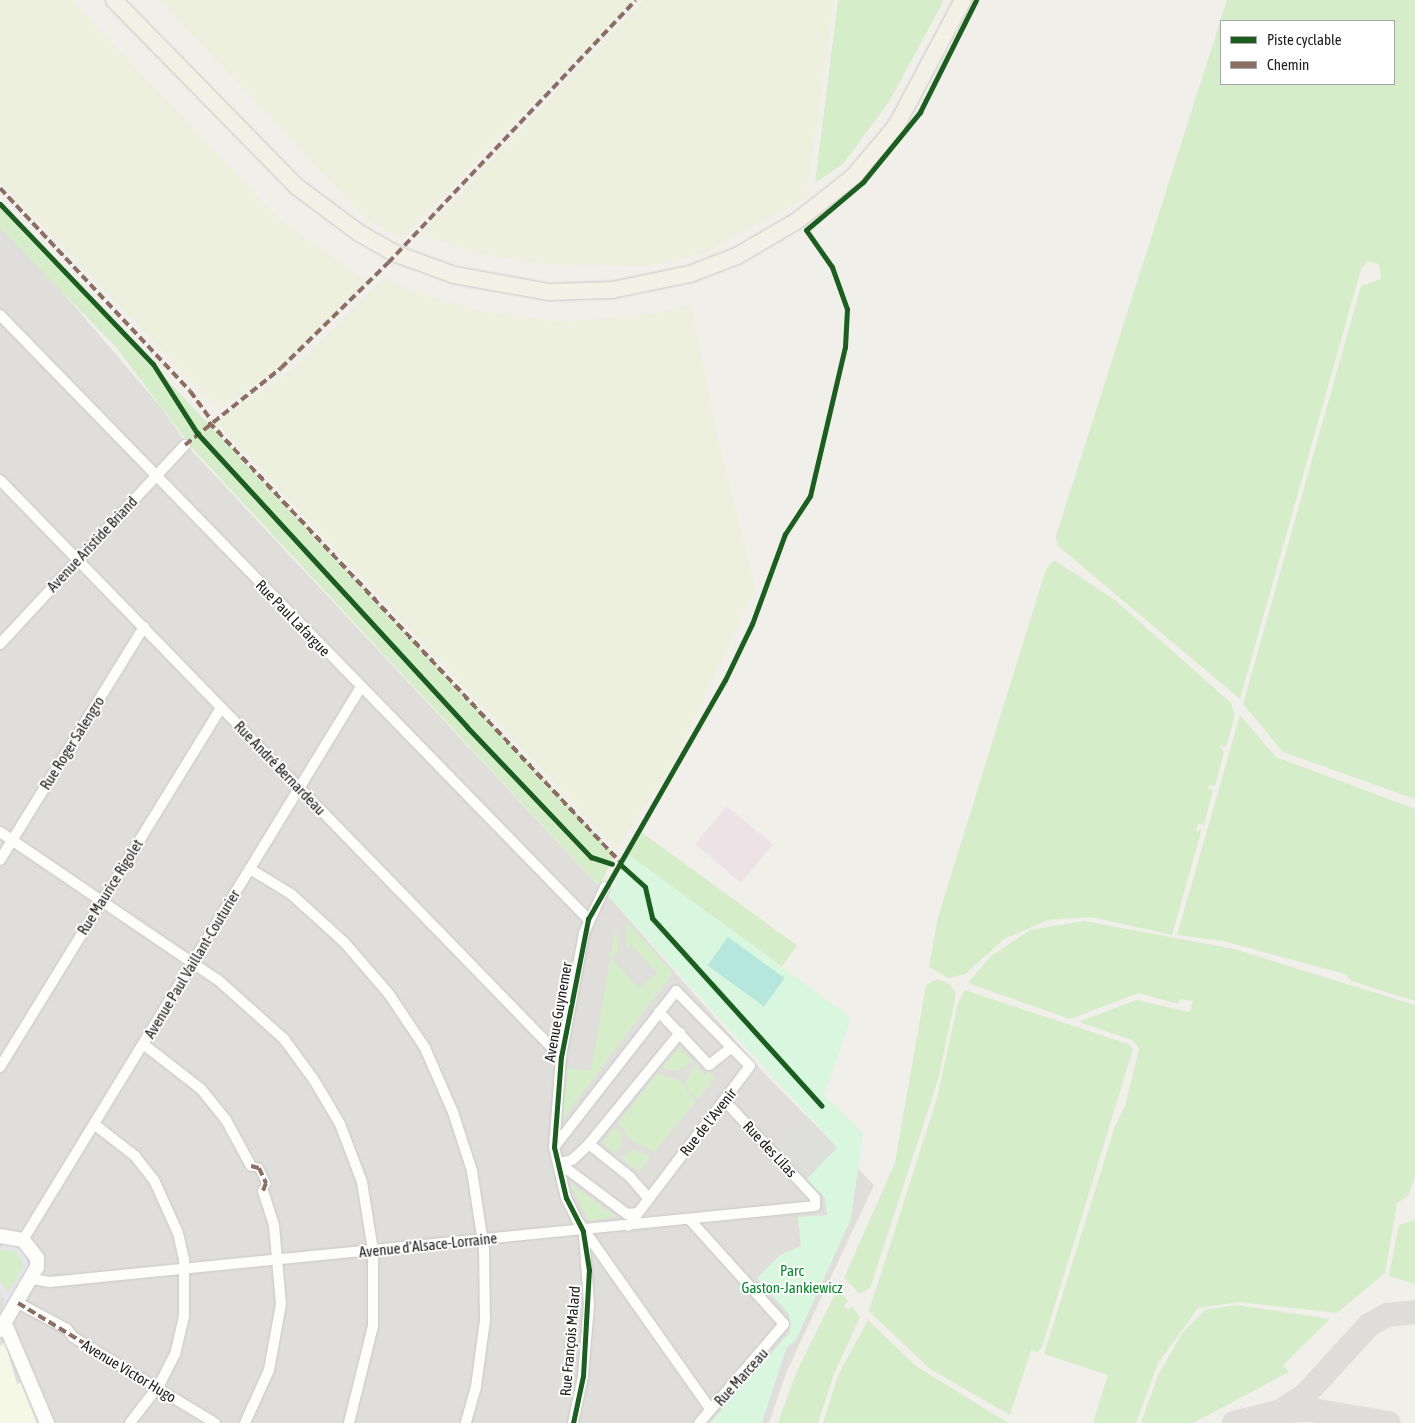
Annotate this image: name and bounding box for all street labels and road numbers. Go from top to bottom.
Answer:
street label: Avenue Aristide Briand [43,492,141,596]
street label: Rue Paul Lafargue [252,576,334,660]
street label: Rue Roger Salengro [36,693,108,793]
street label: Rue André Bernardeau [231,717,329,819]
street label: Rue Maurice Rigolet [73,836,147,938]
street label: Avenue Paul Vaillant-Couturier [140,886,244,1042]
street label: Avenue Guynemer [540,961,576,1063]
street label: Rue de l'Avenir [676,1084,740,1160]
street label: Rue des Lilas [739,1117,801,1181]
street label: Avenue d'Alsace-Lorraine [358,1229,498,1261]
street label: Rue François Malard [556,1285,584,1397]
street label: Avenue Victor Hugo [79,1336,179,1406]
street label: Rue Marceau [710,1344,772,1410]

